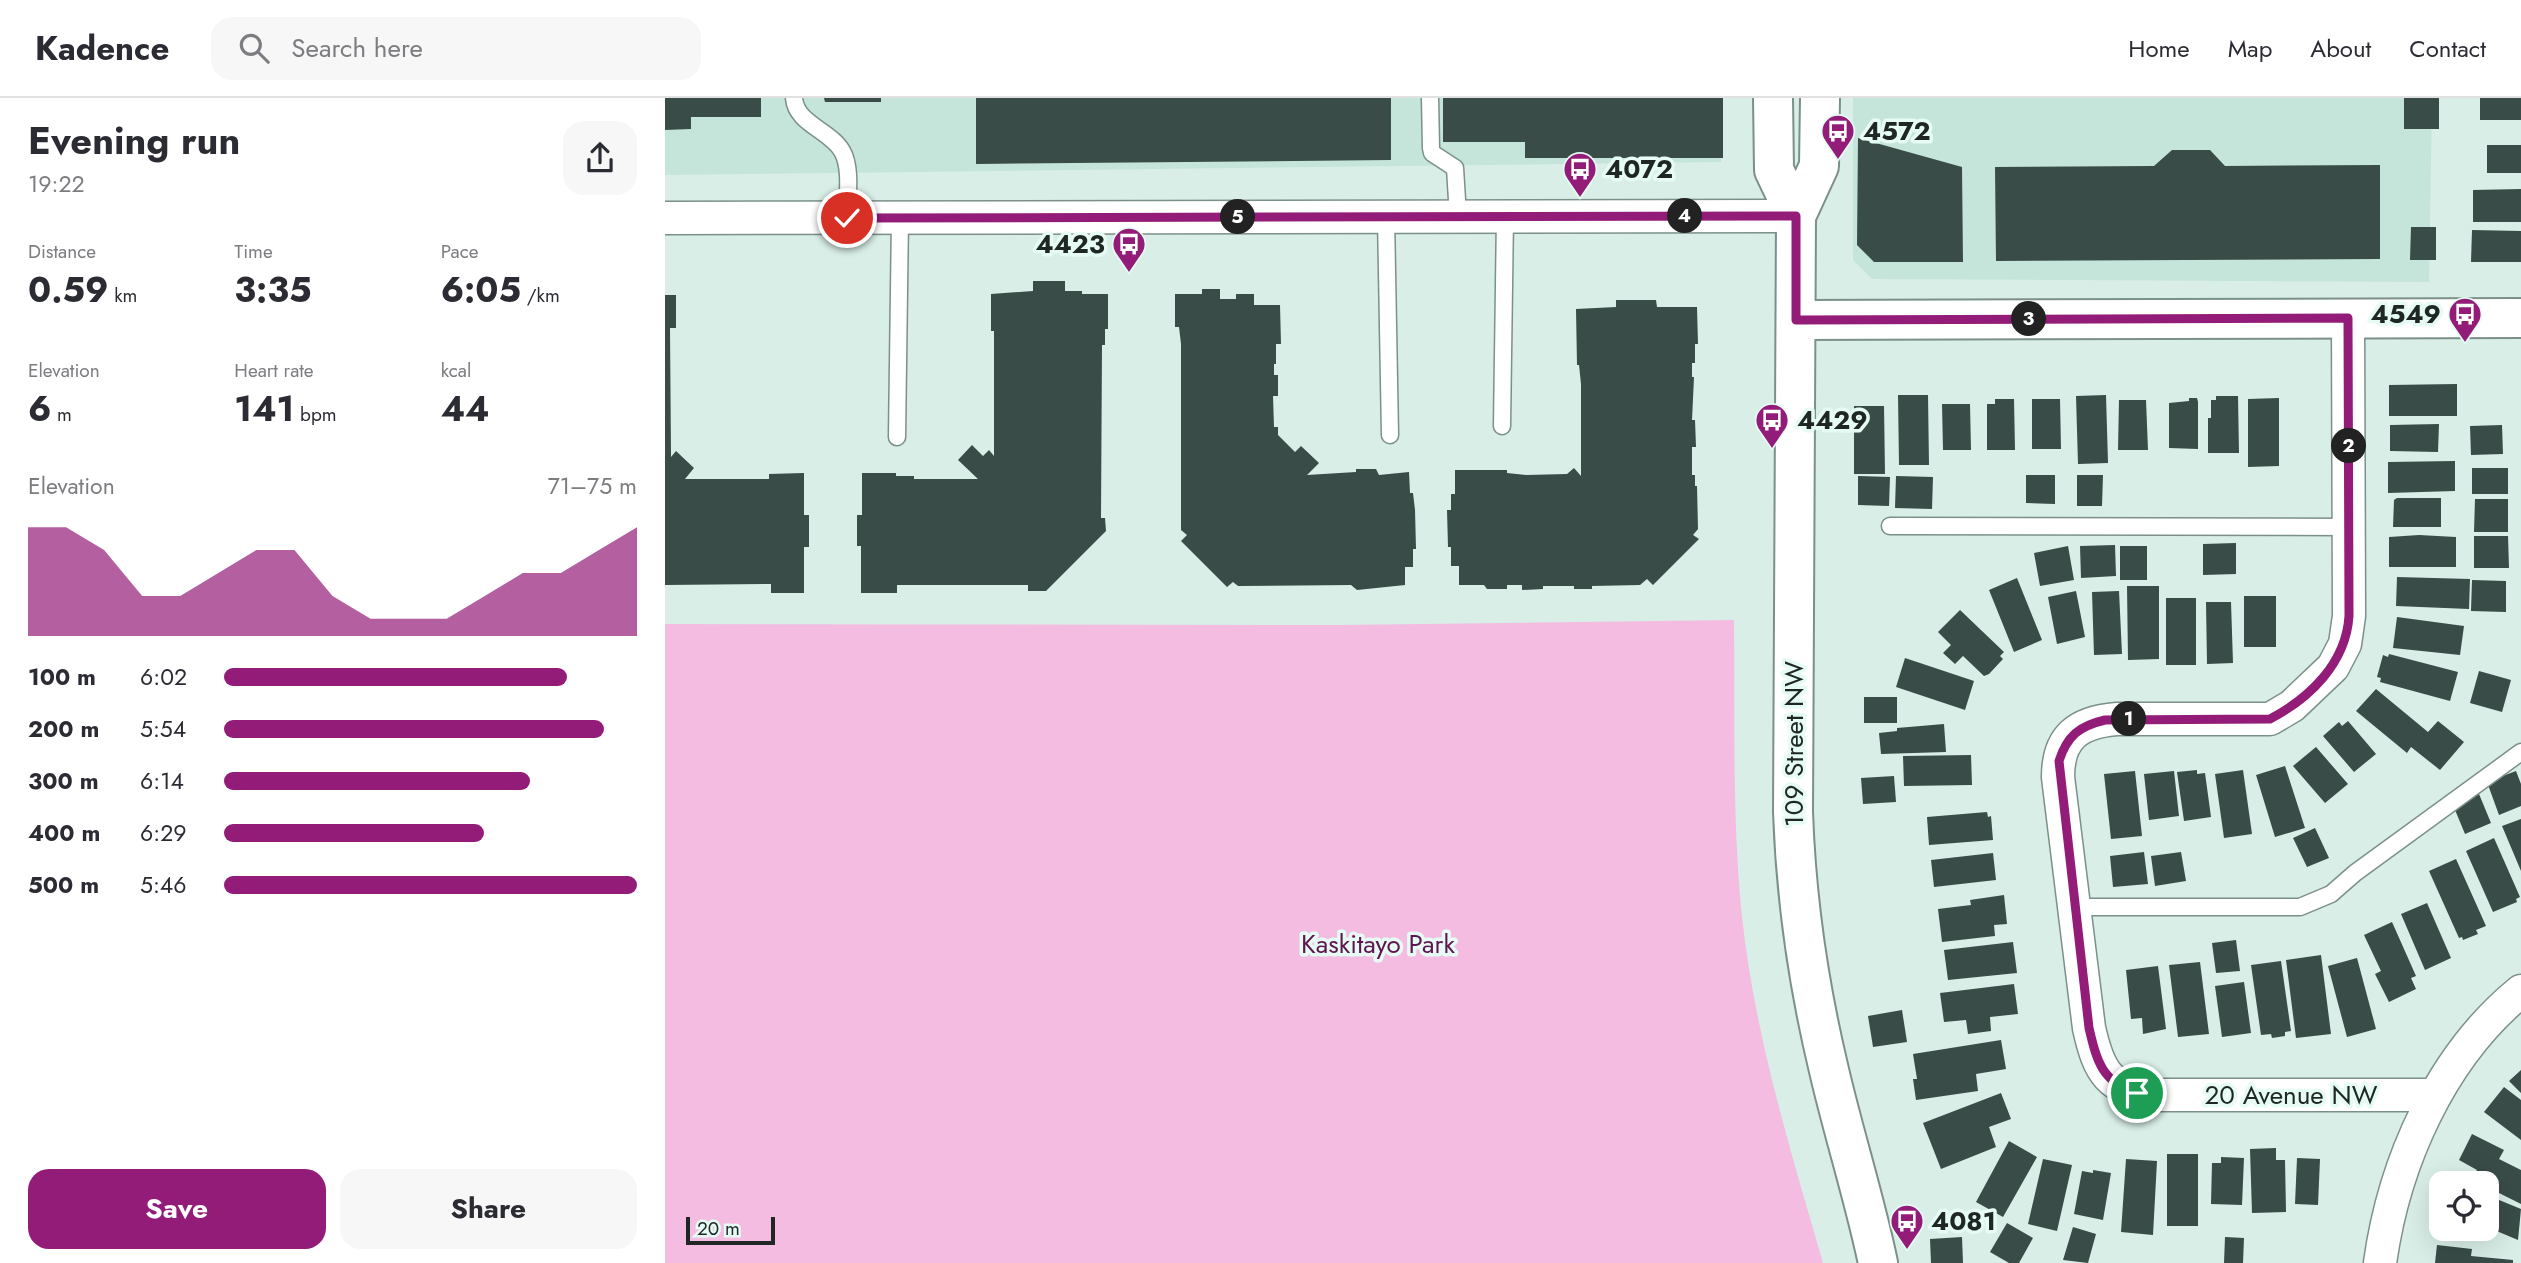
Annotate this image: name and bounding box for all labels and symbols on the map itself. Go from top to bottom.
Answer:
bus stop icon: 4572 [1819,112,1857,161]
place label: 4572 [1863,112,1931,150]
bus stop icon: 4072 [1561,150,1599,199]
place label: 4072 [1605,150,1673,188]
pin [817,188,877,248]
pin: 4 [1667,198,1703,234]
pin: 5 [1221,200,1255,234]
place label: 4423 [1036,225,1105,263]
bus stop icon: 4423 [1110,225,1148,274]
place label: 4549 [2371,295,2441,333]
bus stop icon: 4549 [2446,295,2484,344]
pin: 3 [2011,302,2047,336]
bus stop icon: 4429 [1753,401,1791,450]
place label: 4429 [1797,401,1868,439]
pin: 2 [2331,428,2367,464]
street label: 109 Street NW [1775,661,1813,827]
pin: 1 [2111,702,2147,736]
park label: Kaskitayo Park [1301,925,1455,963]
pin [2107,1063,2167,1123]
street label: 20 Avenue NW [2205,1076,2378,1114]
bus stop icon: 4081 [1888,1202,1926,1251]
place label: 4081 [1931,1202,1996,1240]
scale bar [686,1214,775,1246]

